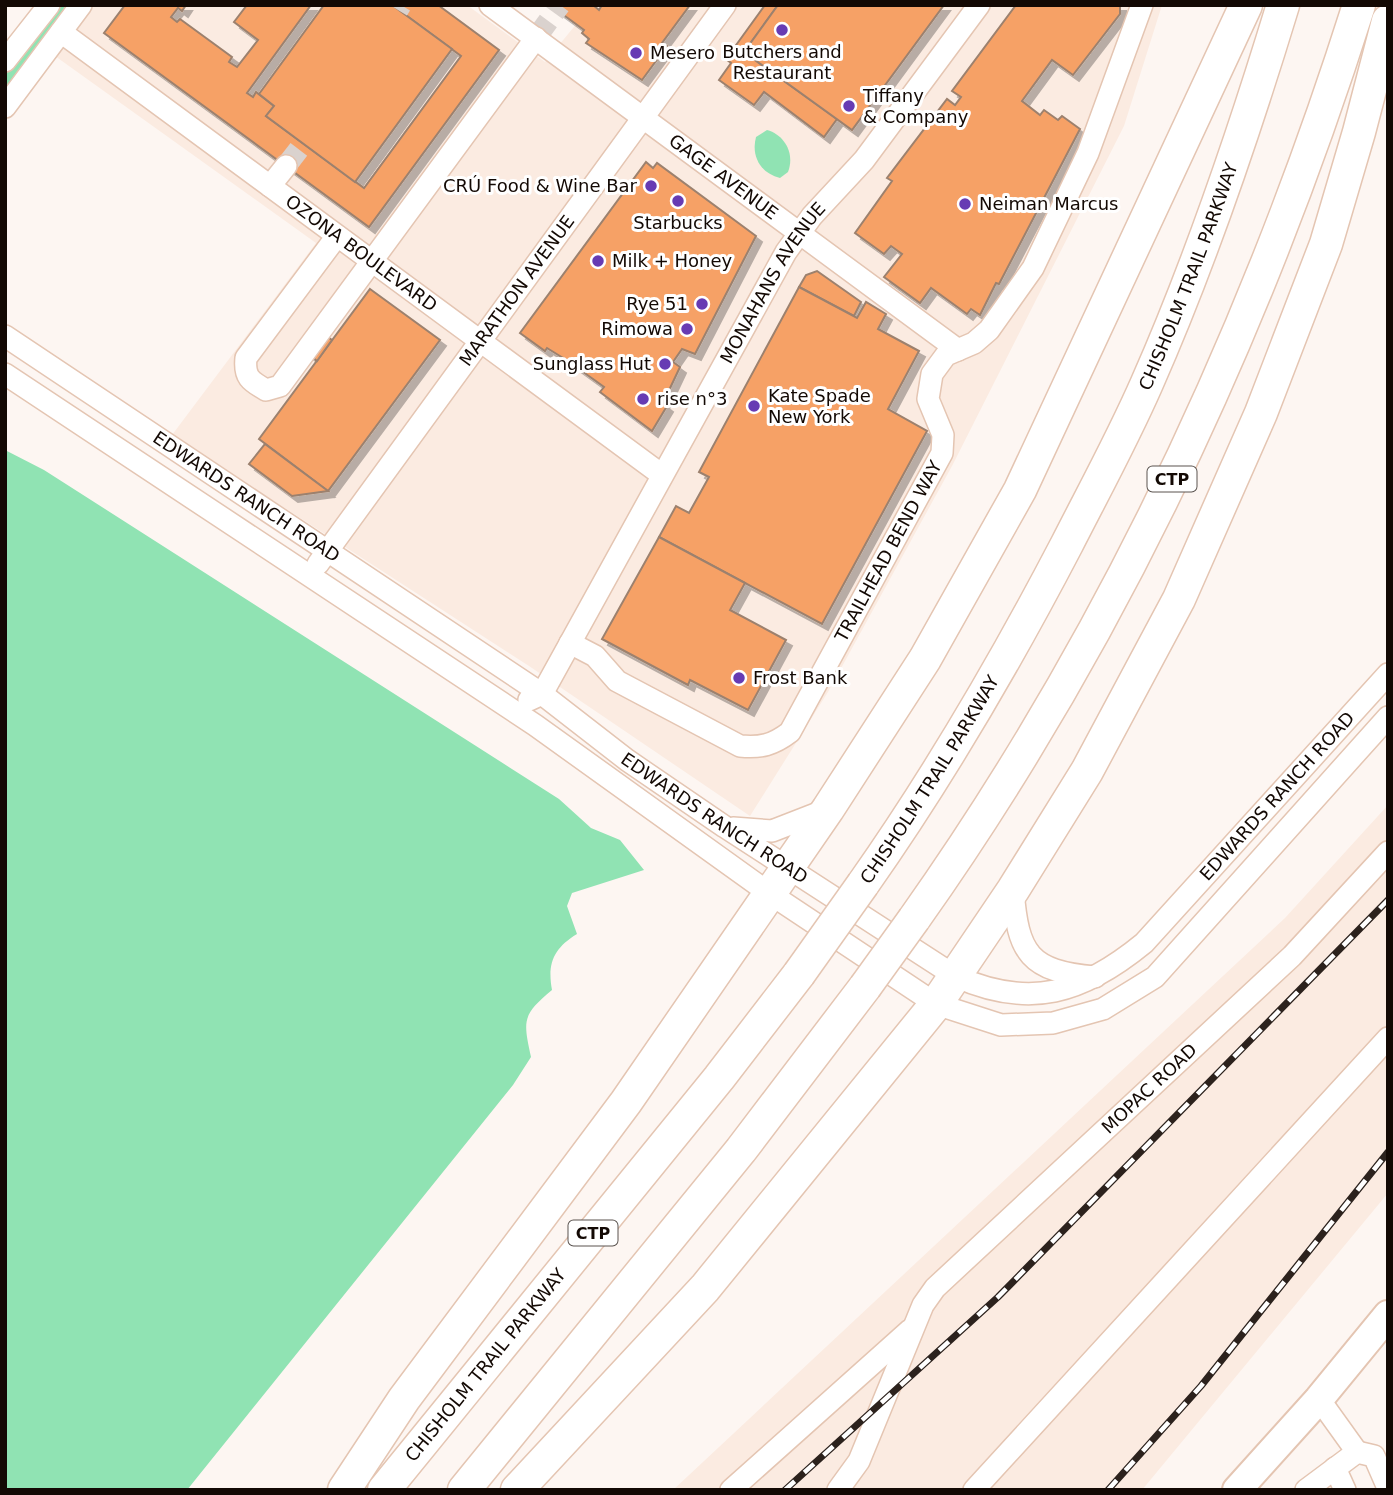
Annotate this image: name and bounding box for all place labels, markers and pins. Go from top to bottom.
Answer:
marker: Butchers and Restaurant [774,22,790,38]
place label: Butchers and Restaurant [722,41,842,83]
place label: Mesero [650,42,715,63]
marker: Mesero [628,45,644,61]
place label: Tiffany & Company [862,85,969,127]
marker: Tiffany & Company [841,98,857,114]
place label: CRÚ Food & Wine Bar [443,175,638,196]
marker: CRÚ Food & Wine Bar [643,178,659,194]
marker: Starbucks [670,193,686,209]
place label: Neiman Marcus [979,193,1118,214]
marker: Neiman Marcus [957,196,973,212]
place label: Starbucks [633,212,723,233]
place label: Milk + Honey [612,250,733,271]
marker: Milk + Honey [590,253,606,269]
place label: Rye 51 [626,293,688,314]
marker: Rye 51 [694,296,710,312]
place label: Rimowa [601,318,673,339]
marker: Rimowa [679,321,695,337]
place label: Sunglass Hut [533,353,651,374]
marker: Sunglass Hut [657,356,673,372]
place label: Kate Spade New York [768,385,871,427]
place label: rise n°3 [657,388,727,409]
marker: rise n°3 [635,391,651,407]
marker: Kate Spade New York [746,398,762,414]
place label: Frost Bank [753,667,848,688]
marker: Frost Bank [731,670,747,686]

